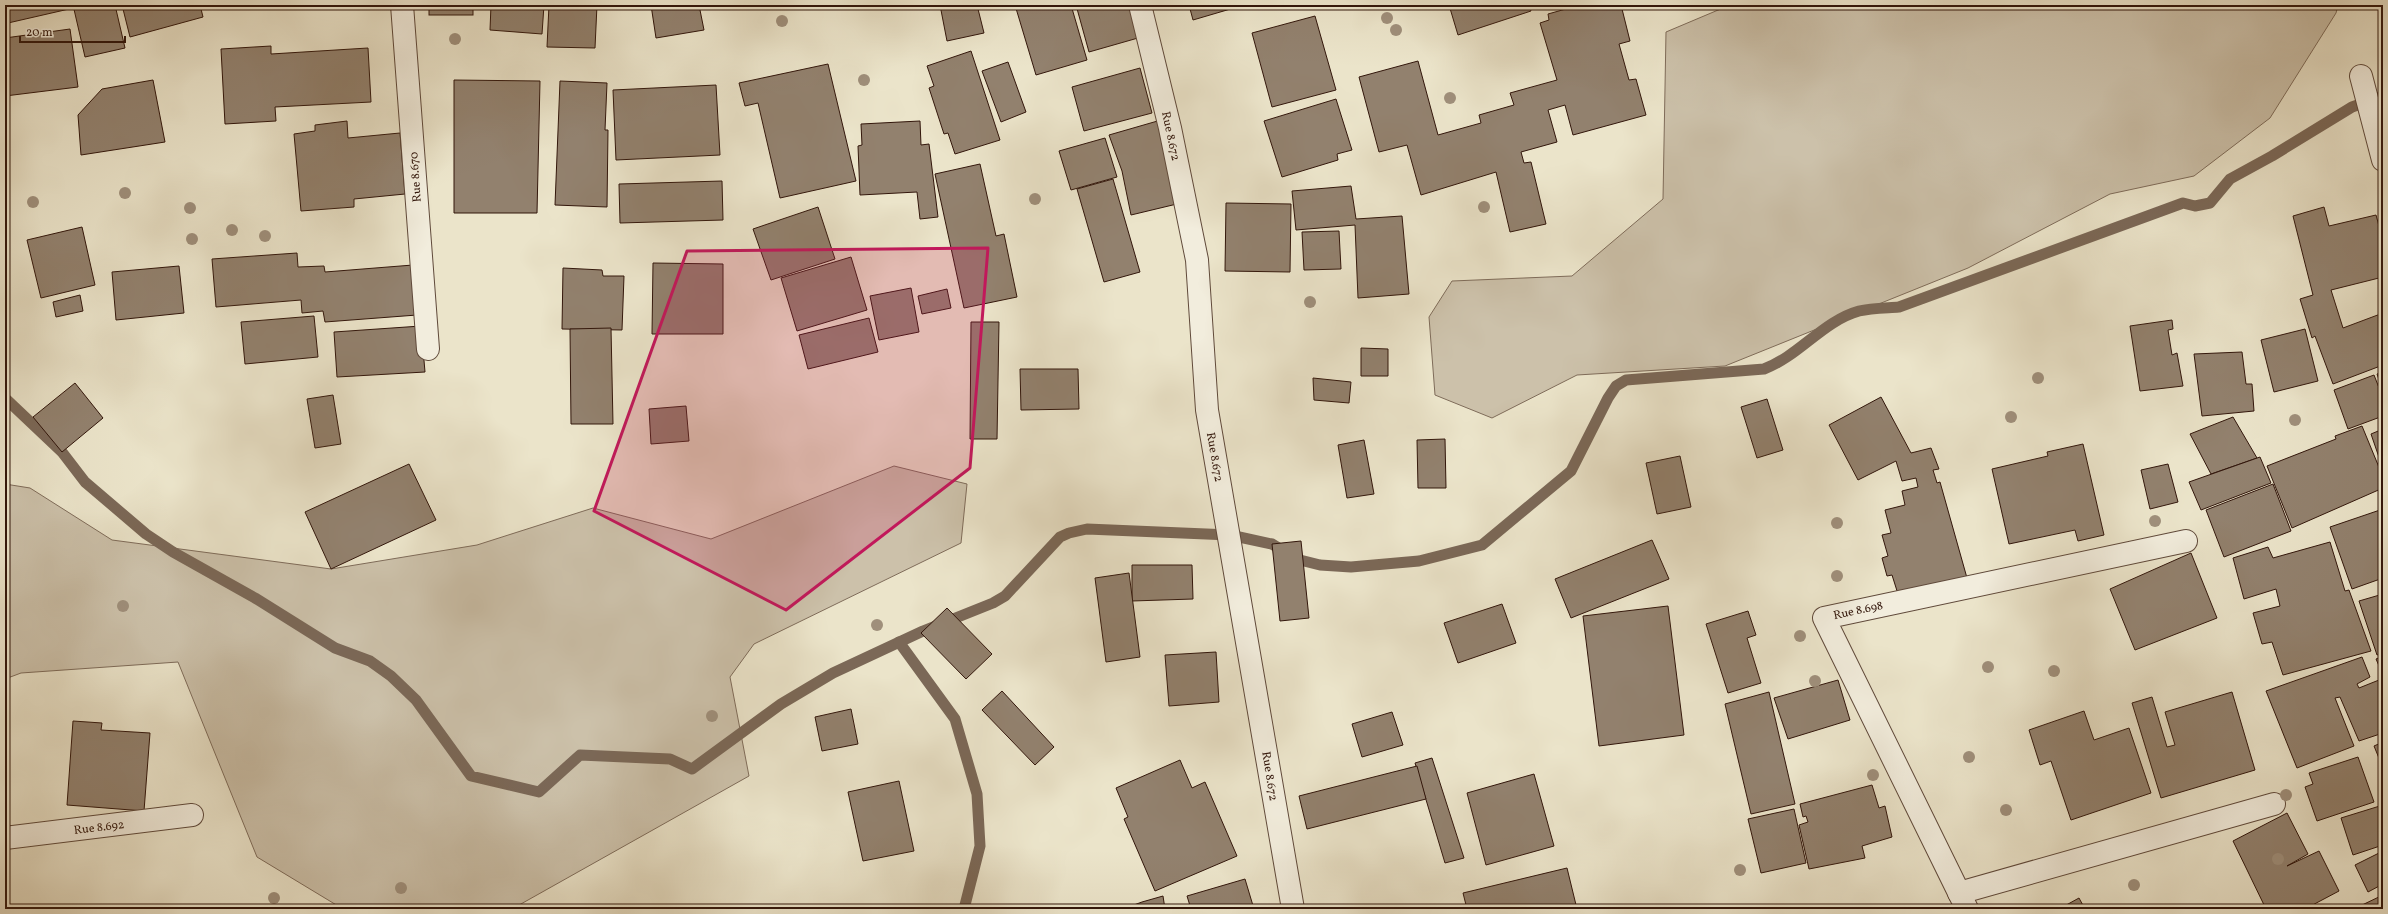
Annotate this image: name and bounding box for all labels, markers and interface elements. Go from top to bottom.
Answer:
scale bar [20,18,125,44]
text: 20 m [26,25,53,41]
street label: Rue 8.672 [1157,110,1183,162]
street label: Rue 8.670 [406,151,426,203]
street label: Rue 8.672 [1202,431,1226,483]
street label: Rue 8.698 [1832,598,1885,624]
street label: Rue 8.672 [1257,750,1281,802]
street label: Rue 8.692 [73,817,125,839]

